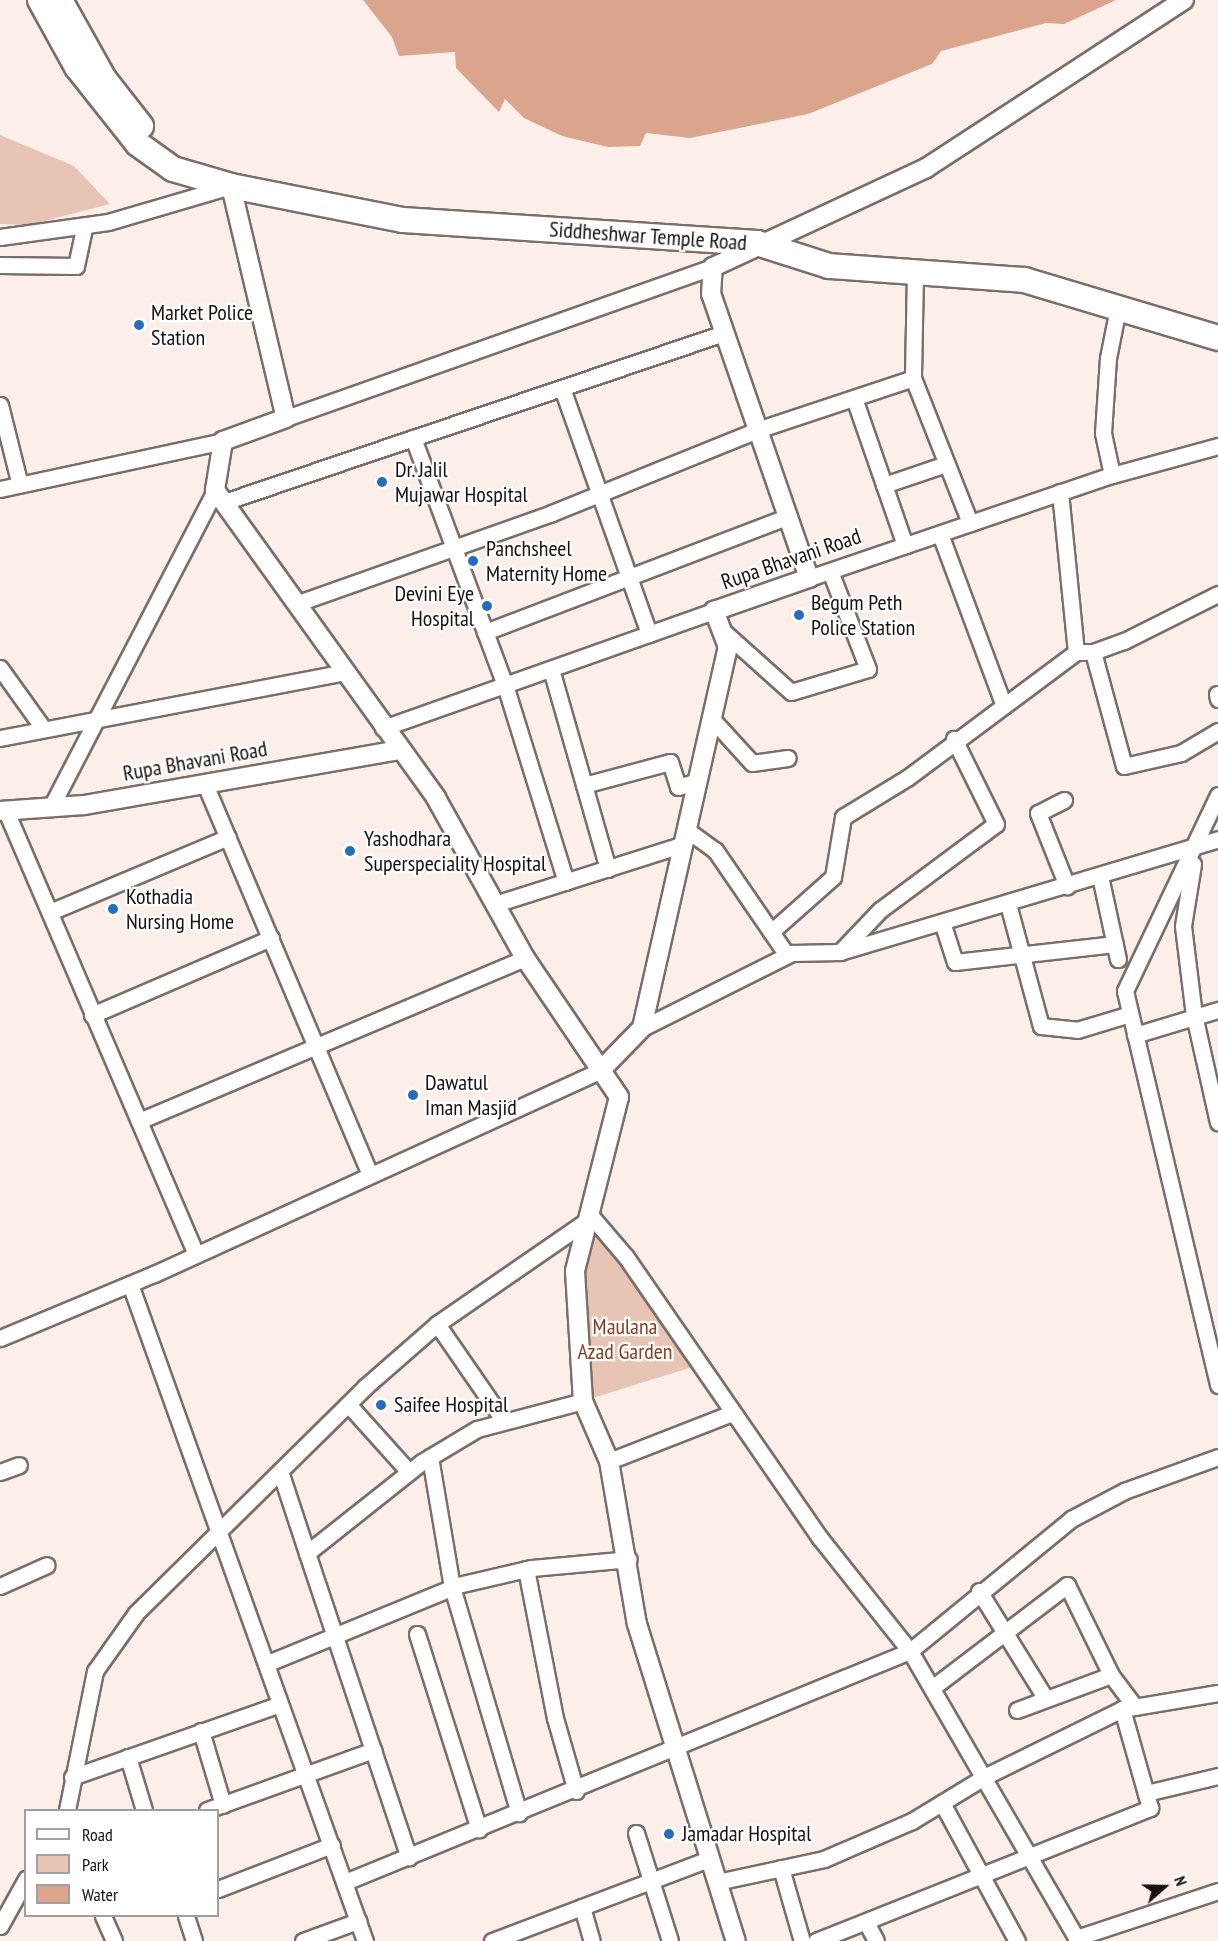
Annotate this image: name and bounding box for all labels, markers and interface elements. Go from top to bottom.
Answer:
street label: Siddheshwar Temple Road [548,216,748,256]
place label: Market Police Station [151,299,253,350]
marker: Market Police Station [132,318,146,332]
place label: Dr. Jalil Mujawar Hospital [395,456,528,508]
marker: Dr. Jalil Mujawar Hospital [373,473,391,491]
street label: Rupa Bhavani Road [718,523,864,595]
place label: Panchsheel Maternity Home [486,535,608,586]
marker: Panchsheel Maternity Home [464,552,482,570]
place label: Devini Eye Hospital [395,580,474,632]
place label: Begum Peth Police Station [811,589,915,640]
marker: Devini Eye Hospital [478,597,496,615]
marker: Begum Peth Police Station [792,608,806,622]
street label: Rupa Bhavani Road [121,735,269,787]
place label: Yashodhara Superspeciality Hospital [364,825,547,876]
marker: Yashodhara Superspeciality Hospital [341,842,359,860]
place label: Kothadia Nursing Home [126,883,234,934]
marker: Kothadia Nursing Home [104,900,122,918]
place label: Dawatul Iman Masjid [425,1069,517,1120]
marker: Dawatul Iman Masjid [406,1088,420,1102]
park label: Maulana Azad Garden [578,1313,672,1364]
place label: Saifee Hospital [394,1392,508,1418]
marker: Saifee Hospital [372,1396,390,1414]
legend [24,1809,219,1917]
place label: Jamadar Hospital [682,1821,811,1847]
text: Road [82,1823,113,1846]
marker: Jamadar Hospital [660,1825,678,1843]
text: Park [82,1853,109,1876]
north arrow [1134,1857,1194,1917]
text: N [1170,1873,1192,1888]
text: Water [82,1883,118,1906]

